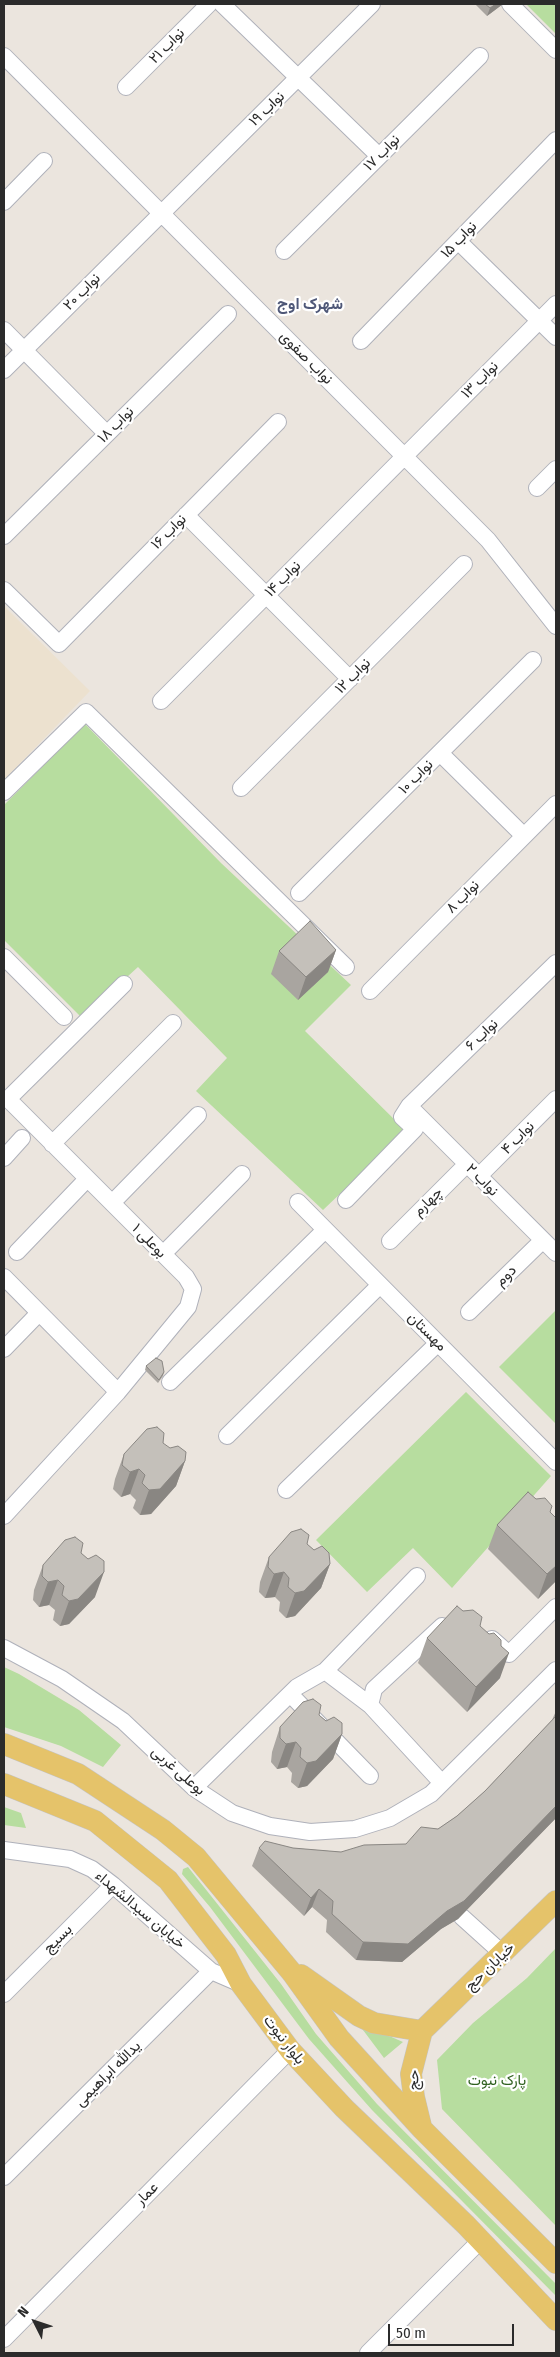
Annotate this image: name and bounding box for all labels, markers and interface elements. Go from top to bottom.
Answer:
street label: نواب ۲۱ [145,24,189,68]
street label: نواب ۱۹ [245,88,289,130]
street label: نواب ۱۷ [360,131,404,175]
street label: نواب ۱۵ [437,218,481,262]
street label: نواب ۲۰ [60,270,104,314]
district label: شهرک اوج [277,295,343,315]
street label: نواب صفوی [275,327,337,389]
street label: نواب ۱۳ [458,358,502,402]
street label: نواب ۱۸ [94,403,138,447]
street label: نواب ۱۶ [148,511,190,553]
street label: نواب ۱۴ [261,557,305,601]
street label: نواب ۱۲ [331,654,375,698]
street label: نواب ۱۰ [395,756,437,798]
street label: نواب ۸ [443,877,483,917]
street label: نواب ۶ [462,1015,502,1055]
street label: نواب ۴ [498,1118,538,1158]
street label: نواب ۲ [462,1160,502,1200]
street label: چهارم [409,1183,447,1221]
street label: بوعلی ۱ [128,1220,170,1262]
street label: دوم [492,1262,520,1290]
street label: مهستان [404,1309,450,1355]
street label: بوعلی غربی [147,1743,209,1799]
street label: خیابان سیدالشهداء [91,1867,189,1953]
street label: بسیج [40,1921,76,1957]
street label: خیابان حج [462,1939,518,1995]
street label: بلوار نبوت [259,2012,309,2068]
street label: یدالله ابراهیمی [71,2037,145,2111]
street label: حج [405,2070,423,2090]
park label: پارک نبوت [468,2072,526,2090]
street label: عمار [132,2179,162,2209]
north arrow [10,2297,60,2347]
text: N [14,2303,32,2321]
scale bar [390,2314,516,2346]
text: 50 m [396,2324,426,2342]

